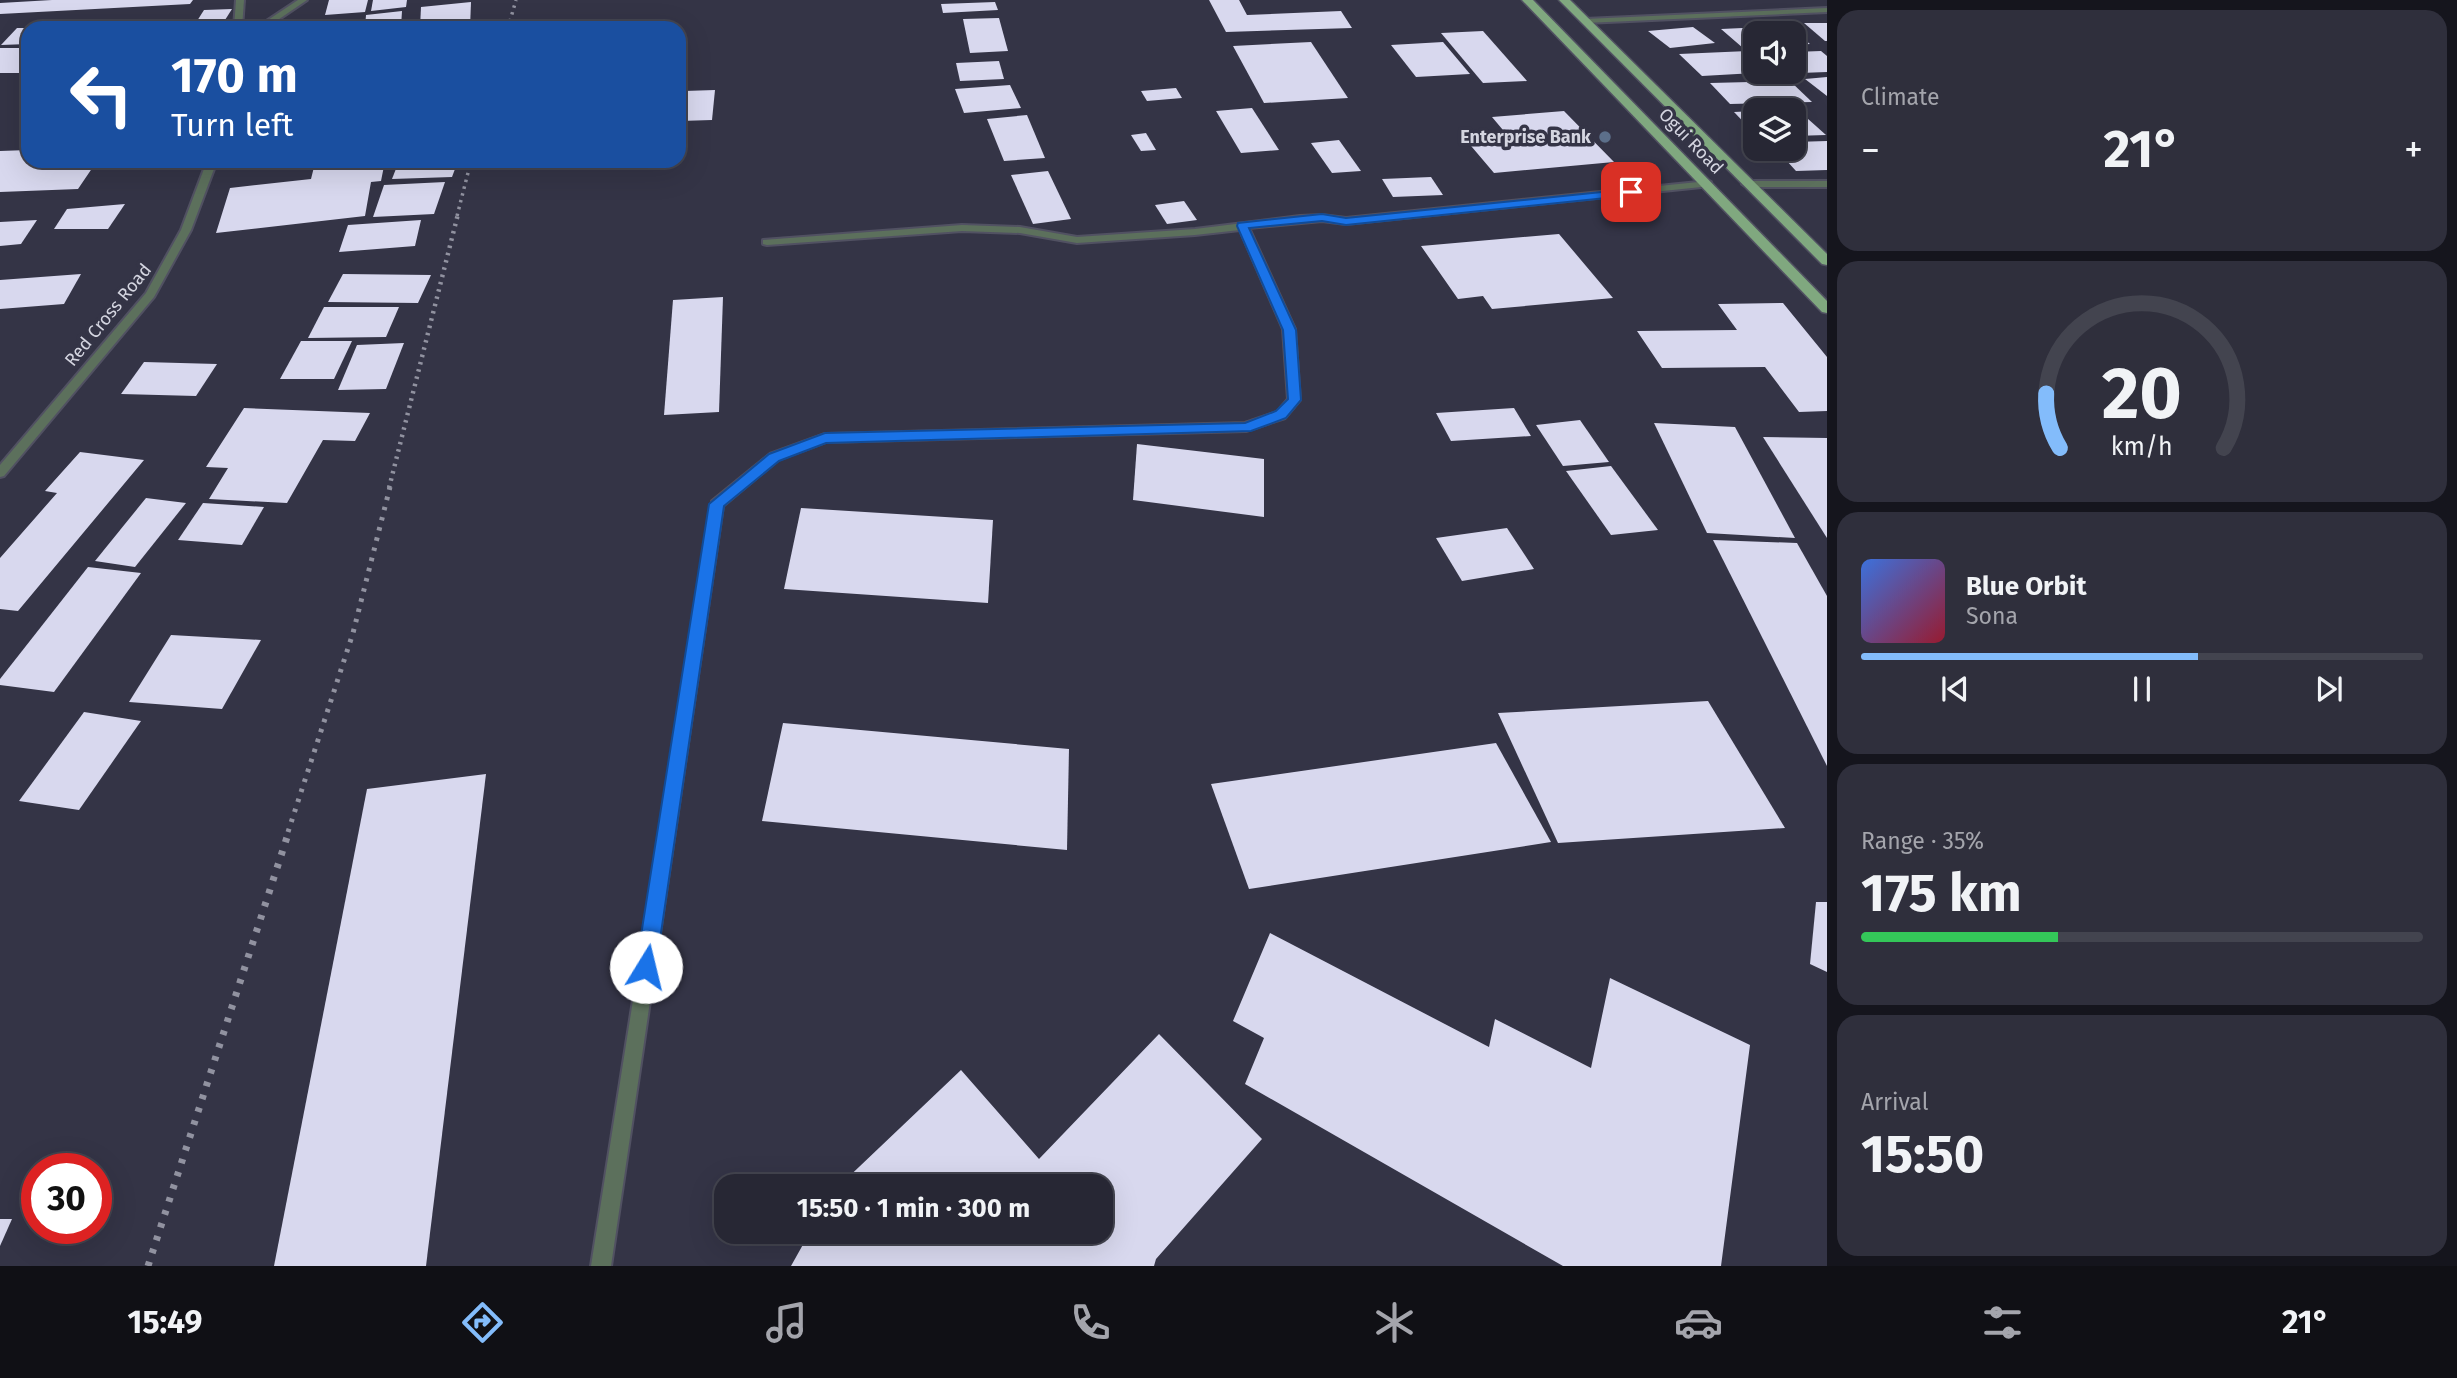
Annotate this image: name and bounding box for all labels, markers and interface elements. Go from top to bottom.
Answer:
map controls [1743,21,1806,161]
button: sound [1743,21,1806,84]
text: 170 m [171,46,298,105]
icon: left [56,49,147,140]
text: Climate [1861,83,1940,111]
button: layers [1743,98,1806,161]
street label: Ogui Road [1654,103,1728,179]
text: Turn left [171,106,293,144]
text: 21° [2104,118,2181,181]
place label: Enterprise Bank [1460,126,1592,148]
text: − [1861,127,1880,173]
text: + [2404,127,2423,173]
marker: Enterprise Bank [1597,129,1613,145]
pin [1601,162,1661,222]
icon: arrive [1612,173,1650,211]
street label: Red Cross Road [60,259,156,371]
text: 20 [2102,350,2182,437]
text: km/h [2111,432,2173,462]
text: Blue Orbit [1966,571,2086,602]
text: Sona [1966,602,2018,630]
icon: previous [1936,670,1974,708]
icon: pause [2123,670,2161,708]
icon: next [2310,670,2348,708]
text: Range · 35% [1861,827,1984,855]
text: 175 km [1861,862,2022,925]
position arrow [609,930,683,1004]
text: Arrival [1861,1088,1928,1116]
text: 15:50 [1861,1123,1984,1186]
speed limit sign: 30 [21,1153,112,1244]
text: 15:50 · 1 min · 300 m [797,1193,1030,1224]
icon: directions [458,1298,507,1347]
icon: music [762,1298,811,1347]
icon: phone [1066,1298,1115,1347]
icon: climate [1370,1298,1419,1347]
icon: car [1674,1298,1723,1347]
icon: filters [1978,1298,2027,1347]
text: 15:49 [128,1303,202,1341]
text: 21° [2282,1303,2329,1341]

